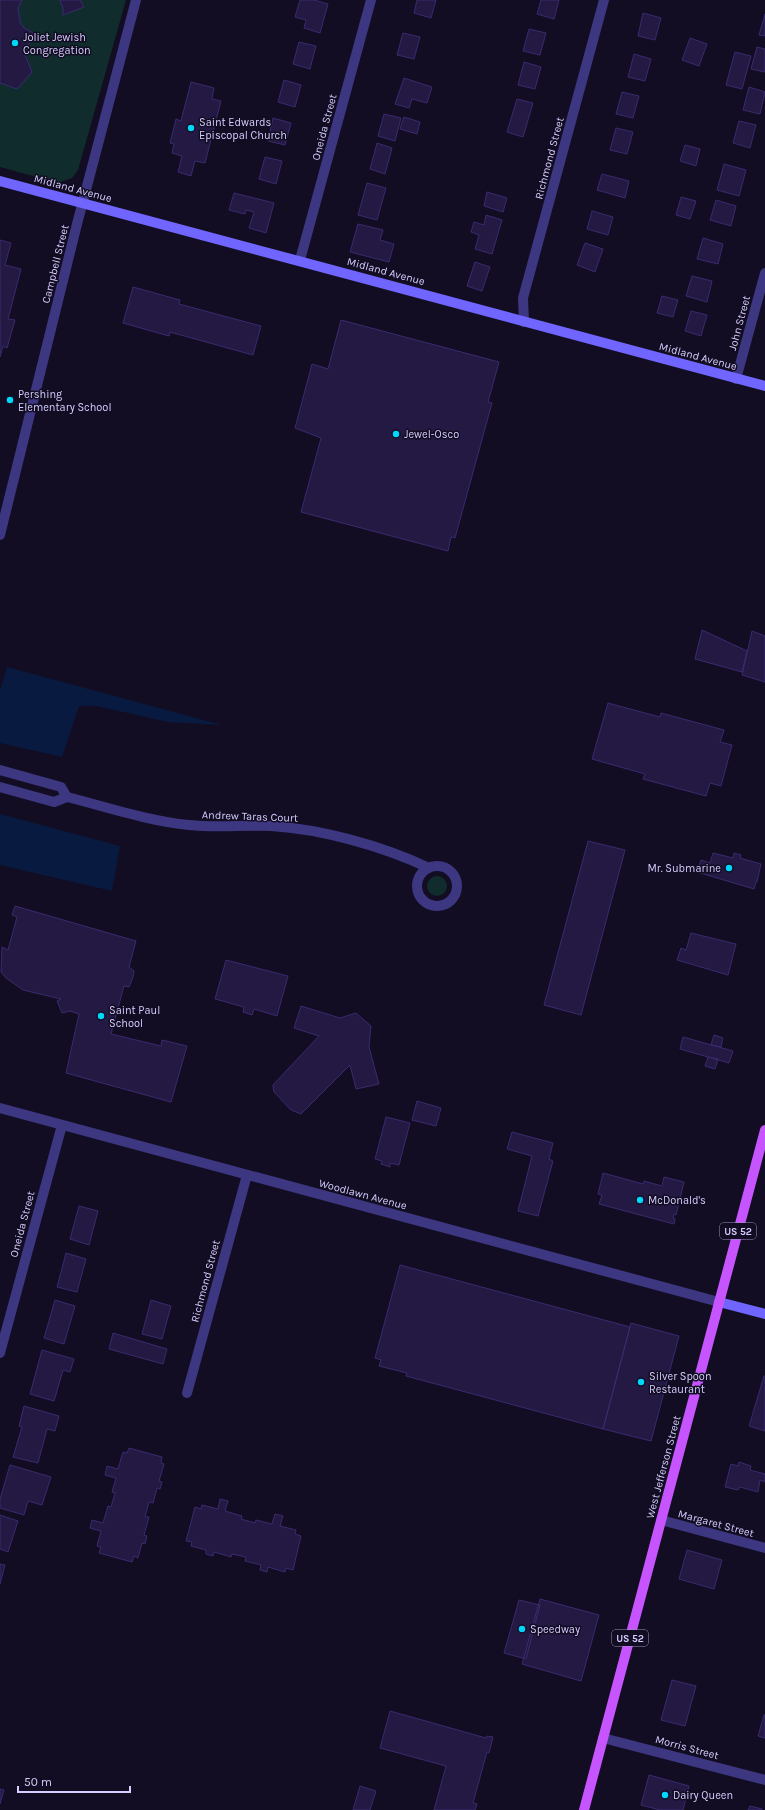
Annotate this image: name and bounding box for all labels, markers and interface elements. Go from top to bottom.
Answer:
place label: Joliet Jewish Congregation [23,31,91,57]
marker: Joliet Jewish Congregation [10,38,20,48]
street label: Oneida Street [309,93,340,162]
place label: Saint Edwards Episcopal Church [199,116,287,142]
street label: Richmond Street [532,116,567,201]
marker: Saint Edwards Episcopal Church [186,123,196,133]
street label: Midland Avenue [32,172,114,205]
street label: Campbell Street [39,223,72,305]
street label: Midland Avenue [345,255,427,288]
street label: John Street [726,294,753,352]
street label: Midland Avenue [657,340,739,373]
place label: Pershing Elementary School [18,388,111,414]
marker: Pershing Elementary School [5,395,15,405]
place label: Jewel-Osco [404,428,459,441]
marker: Jewel-Osco [391,429,401,439]
street label: Andrew Taras Court [202,808,298,825]
place label: Mr. Submarine [647,862,721,875]
marker: Mr. Submarine [724,863,734,873]
place label: Saint Paul School [109,1004,160,1030]
marker: Saint Paul School [96,1011,106,1021]
street label: Woodlawn Avenue [317,1176,409,1213]
street label: Oneida Street [7,1190,38,1259]
place label: McDonald's [648,1194,706,1207]
marker: McDonald's [635,1195,645,1205]
road number: US 52 [720,1223,756,1239]
street label: Richmond Street [188,1239,223,1324]
place label: Silver Spoon Restaurant [649,1370,712,1396]
marker: Silver Spoon Restaurant [636,1377,646,1387]
street label: West Jefferson Street [643,1414,683,1520]
street label: Margaret Street [677,1507,755,1540]
place label: Speedway [530,1623,580,1636]
marker: Speedway [517,1624,527,1634]
road number: US 52 [612,1630,648,1646]
street label: Morris Street [654,1733,720,1762]
scale bar [18,1768,130,1794]
text: 50 m [24,1775,52,1789]
place label: Dairy Queen [673,1789,733,1802]
marker: Dairy Queen [660,1790,670,1800]

